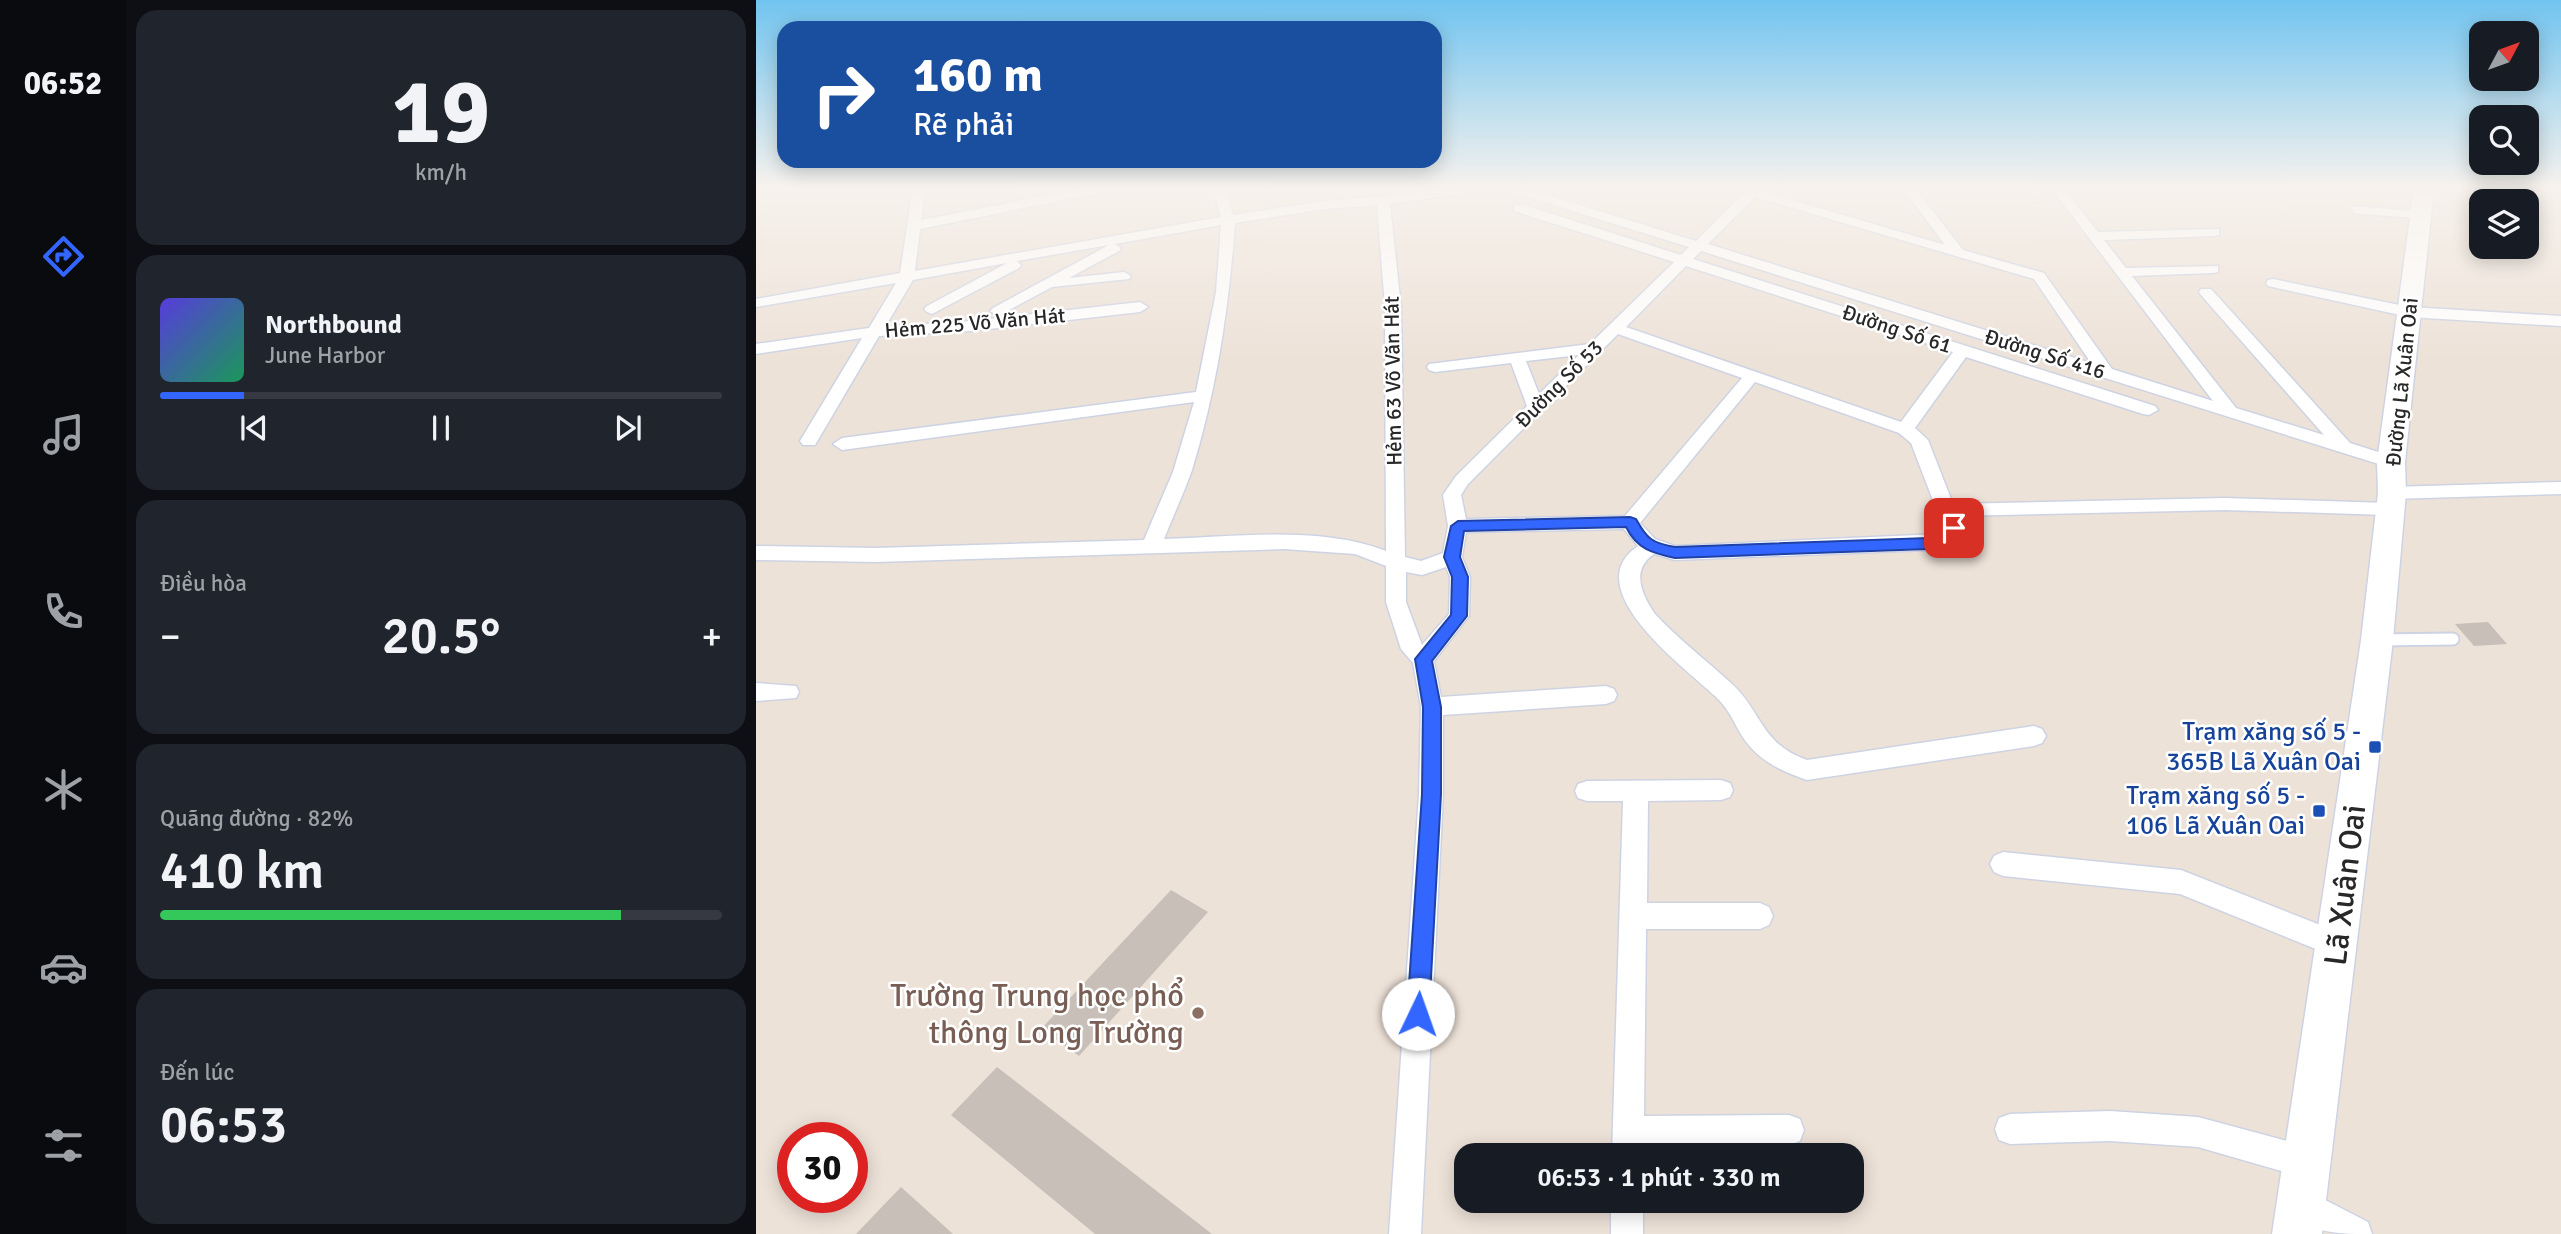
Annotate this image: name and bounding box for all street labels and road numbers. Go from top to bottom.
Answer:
street label: Hẻm 63 Võ Văn Hát [1379,296,1407,466]
street label: Đường Lã Xuân Oai [2380,296,2424,468]
street label: Đường Số 61 [1839,299,1955,359]
street label: Hẻm 225 Võ Văn Hát [884,302,1066,344]
street label: Đường Số 416 [1982,323,2108,385]
street label: Đường Số 53 [1510,335,1608,433]
street label: Lã Xuân Oai [2316,802,2374,968]

